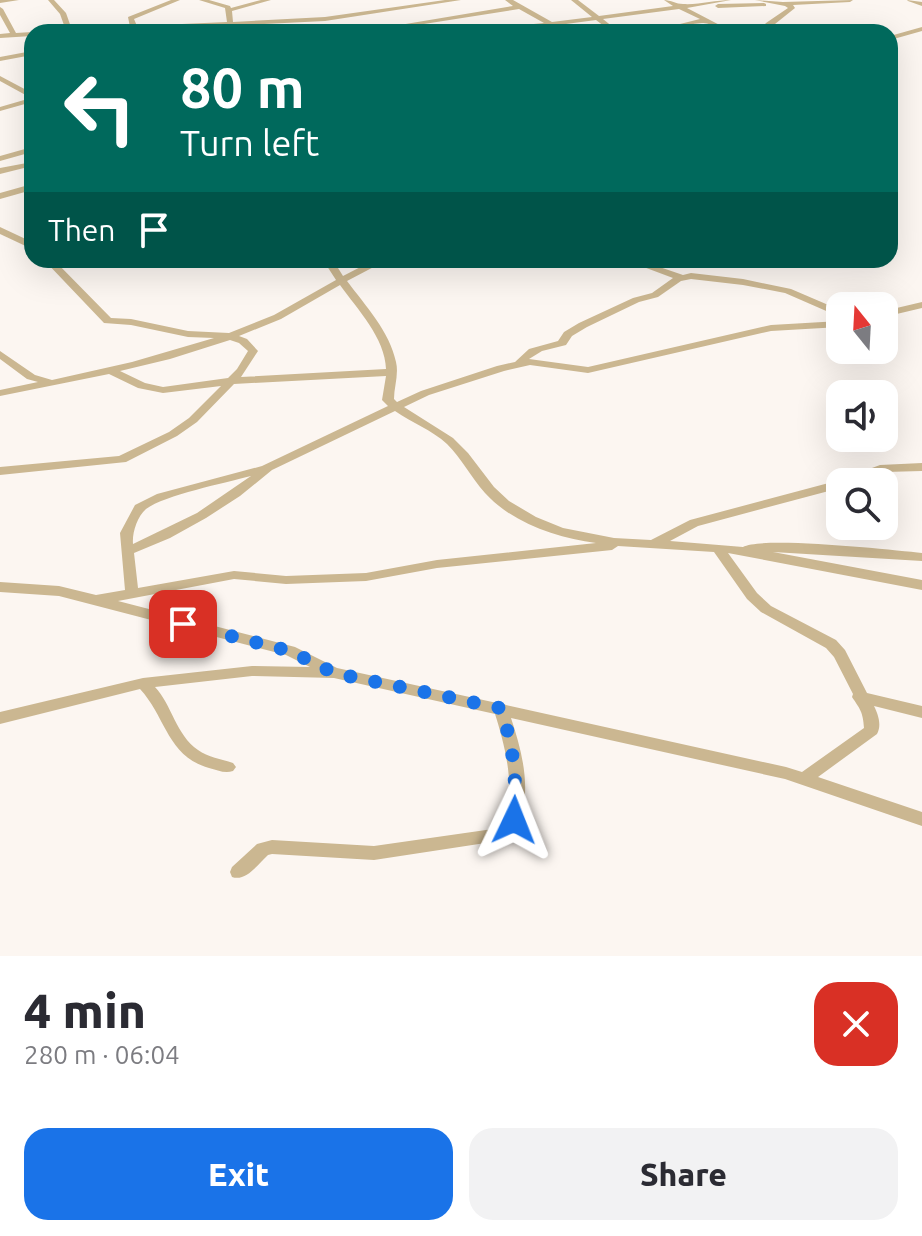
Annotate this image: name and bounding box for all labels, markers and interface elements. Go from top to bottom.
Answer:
icon: left [48,56,152,160]
text: 80 m [180,56,305,119]
text: Turn left [180,122,319,163]
icon: arrive [132,208,176,252]
text: Then [48,213,116,247]
north arrow [826,292,898,364]
map controls [826,292,898,540]
button: sound [826,380,898,452]
button: search [826,468,898,540]
pin [149,590,217,658]
icon: arrive [161,602,205,646]
position arrow [472,778,556,862]
button: close [814,982,898,1066]
text: 4 min [24,983,146,1037]
text: 280 m · 06:04 [24,1040,180,1069]
button: Exit [24,1128,453,1220]
button: Share [469,1128,898,1220]

